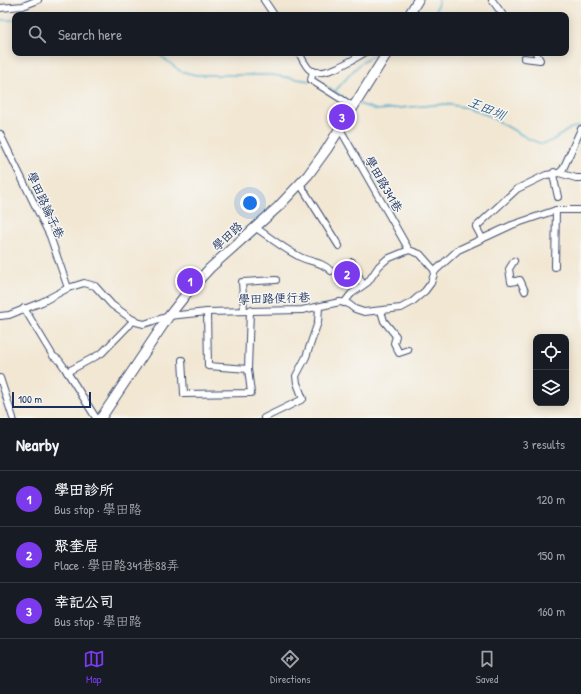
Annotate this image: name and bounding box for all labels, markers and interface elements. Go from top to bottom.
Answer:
search box [12,12,569,56]
icon: search [26,23,48,45]
text: Search here [58,24,122,45]
water label: 王田圳 [466,92,510,125]
pin: 3 [329,102,355,132]
street label: 學田路341巷 [361,153,407,215]
street label: 學田路論子巷 [23,169,69,241]
your location [240,193,260,213]
street label: 學田路 [208,218,246,254]
pin: 2 [334,259,360,289]
pin: 1 [177,266,203,296]
street label: 學田路便行巷 [238,288,310,308]
map controls [533,334,569,406]
button: locate [533,334,569,370]
button: layers [533,370,569,406]
scale bar [12,390,91,409]
text: 100 m [18,392,42,406]
text: Nearby [16,433,59,456]
text: 3 results [523,435,565,453]
text: 學田診所 [54,479,114,500]
text: 1 [27,490,31,508]
text: 120 m [537,490,565,508]
text: Bus stop · 學田路 [54,500,142,518]
text: 聚奎居 [54,535,99,556]
text: 2 [26,546,32,564]
text: 150 m [537,546,565,564]
text: Place · 學田路341巷88弄 [54,556,179,574]
text: 幸記公司 [54,591,114,612]
text: 3 [26,602,32,620]
text: 160 m [537,602,565,620]
text: Bus stop · 學田路 [54,612,142,630]
tab: Map [83,648,105,686]
tab: Directions [270,648,311,686]
tab: Saved [476,648,498,686]

